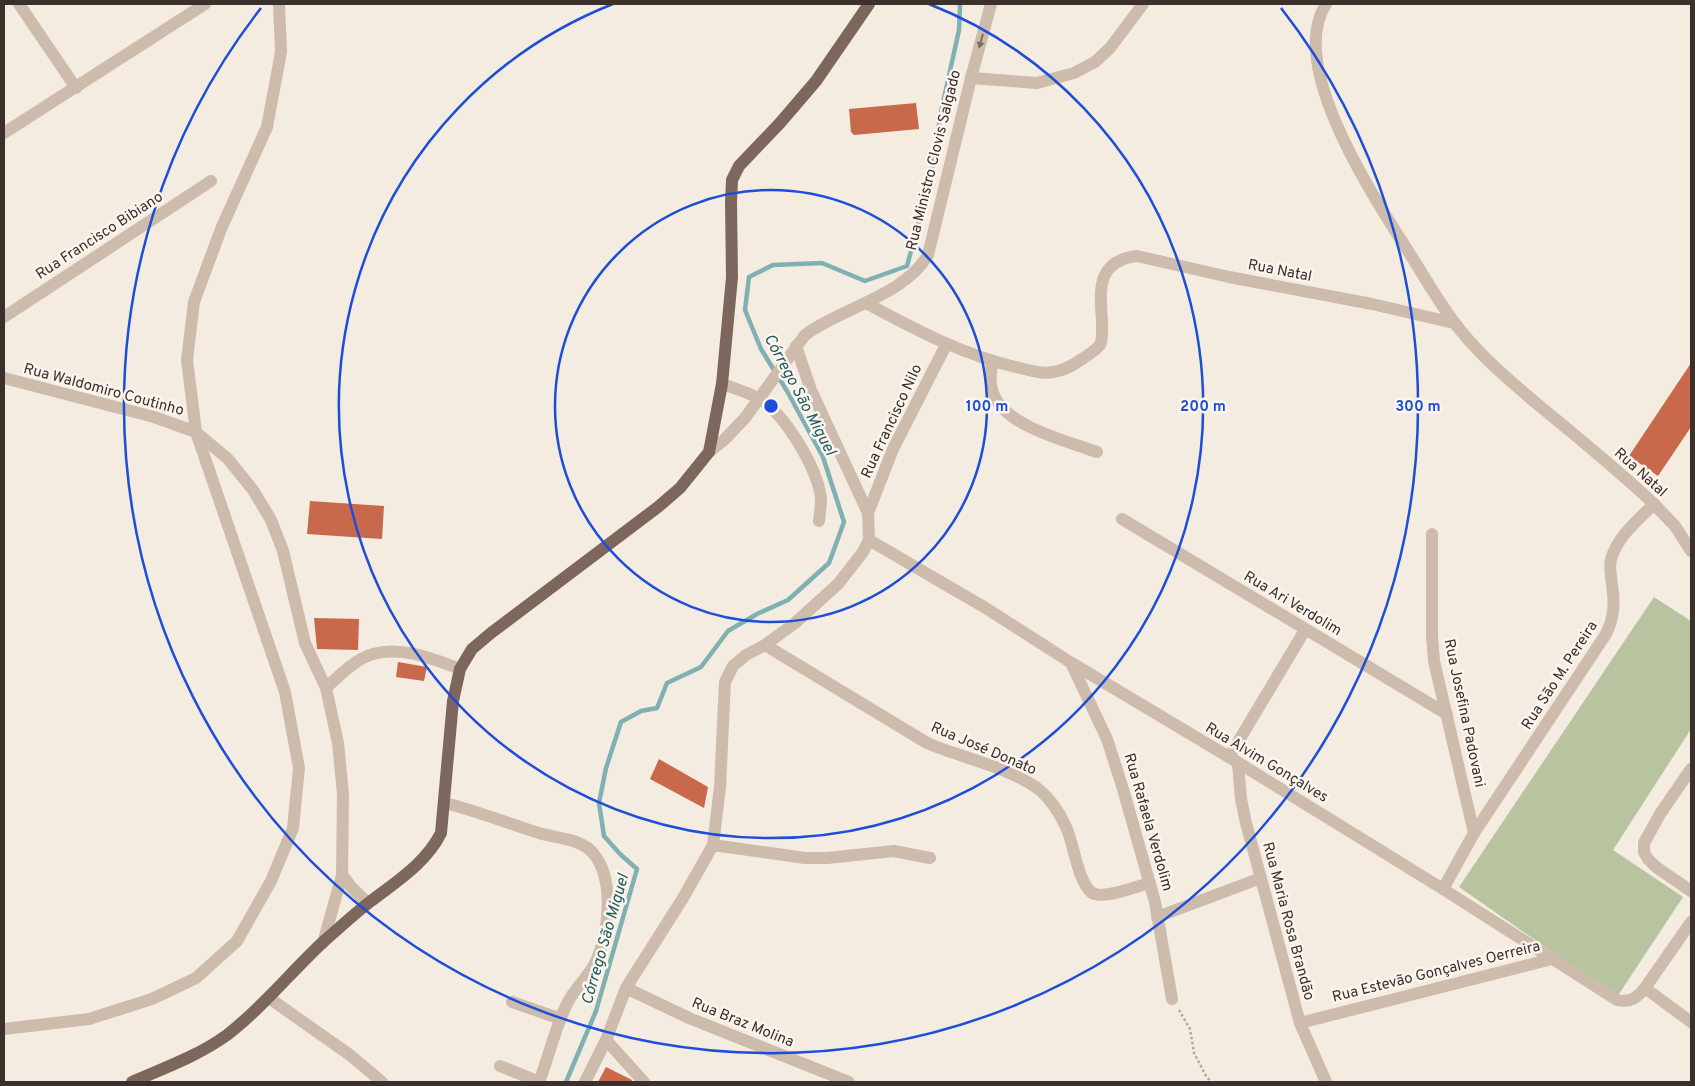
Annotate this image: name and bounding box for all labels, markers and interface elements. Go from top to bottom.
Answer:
one-way arrow [977,33,985,48]
street label: Rua Ministro Clovis Salgado [903,68,966,253]
street label: Rua Francisco Bibiano [33,188,167,285]
street label: Rua Natal [1246,256,1313,287]
water label: Córrego São Miguel [759,331,840,460]
street label: Rua Waldomiro Coutinho [21,360,186,421]
street label: Rua Francisco Nilo [858,362,927,482]
centre of rings [762,397,780,415]
text: 100 m [966,398,1008,417]
text: 200 m [1180,398,1226,417]
text: 300 m [1395,398,1441,417]
street label: Rua Natal [1610,444,1670,502]
street label: Rua Ari Verdolim [1240,568,1345,641]
street label: Rua São M. Pereira [1518,618,1602,734]
street label: Rua Josefina Padovani [1439,637,1489,789]
street label: Rua José Donato [928,719,1039,780]
street label: Rua Alvim Gonçalves [1201,719,1331,807]
street label: Rua Rafaela Verdolim [1119,751,1176,894]
street label: Rua Maria Rosa Brandão [1257,840,1318,1003]
water label: Córrego São Miguel [578,871,634,1007]
street label: Rua Estevão Gonçalves Oerreira [1330,937,1542,1008]
street label: Rua Braz Molina [688,994,796,1053]

